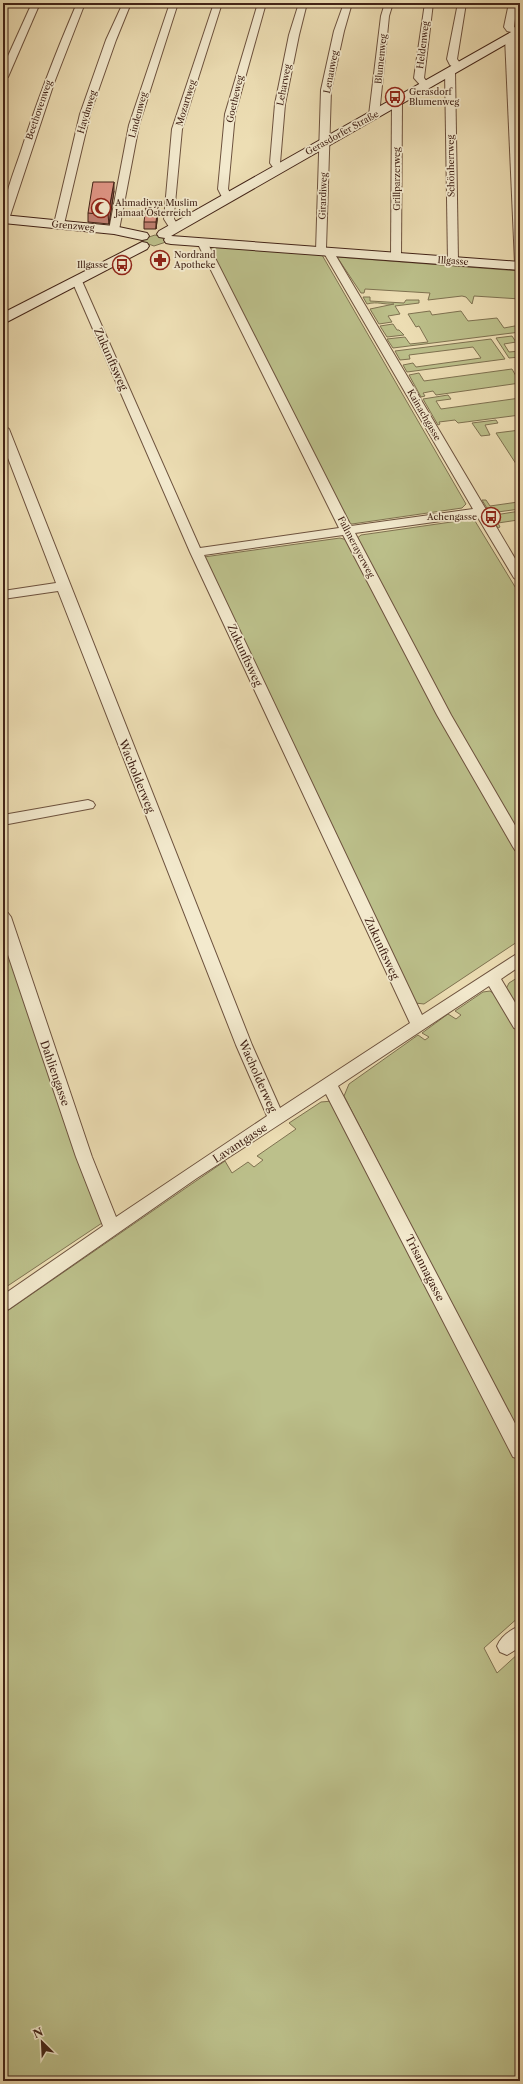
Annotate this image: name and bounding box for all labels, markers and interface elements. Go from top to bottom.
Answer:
street label: Heldenweg [414,20,431,70]
street label: Blumenweg [372,33,389,85]
street label: Lenauweg [321,49,340,94]
street label: Leharweg [274,63,293,107]
street label: Goetheweg [224,74,245,124]
street label: Beethovenweg [23,78,54,141]
street label: Mozartweg [173,78,198,127]
bus stop icon: Gerasdorf Blumenweg [384,86,406,108]
place label: Gerasdorf Blumenweg [409,86,460,107]
street label: Haydnweg [75,89,98,135]
street label: Lindenweg [126,90,149,139]
street label: Gerasdorfer Straße [303,108,380,157]
street label: Schönherrweg [444,135,457,197]
street label: Grillparzerweg [391,147,402,211]
street label: Girardiweg [316,172,329,220]
mosque icon: Ahmadiyya Muslim Jamaat Österreich [90,197,112,219]
place label: Ahmadiyya Muslim Jamaat Österreich [113,197,198,218]
street label: Grenzweg [51,218,95,233]
pharmacy icon: Nordrand Apotheke [149,249,171,271]
place label: Nordrand Apotheke [173,249,216,270]
bus stop icon: Illgasse [111,254,133,276]
street label: Illgasse [437,254,469,267]
place label: Illgasse [77,259,108,270]
street label: Zukunftsweg [91,325,131,393]
street label: Kainachgasse [405,387,444,442]
bus stop icon: Achengasse [480,506,502,528]
place label: Achengasse [426,511,477,522]
street label: Fallmerayerweg [336,514,377,580]
street label: Zukunftsweg [224,622,266,689]
street label: Wacholderweg [116,736,158,815]
street label: Zukunftsweg [361,915,403,982]
street label: Wacholderweg [235,1037,280,1115]
street label: Dahliengasse [37,1038,73,1108]
street label: Lavantgasse [210,1120,270,1166]
street label: Trisannagasse [402,1232,448,1304]
north arrow [22,2022,62,2062]
text: N [31,2024,46,2041]

